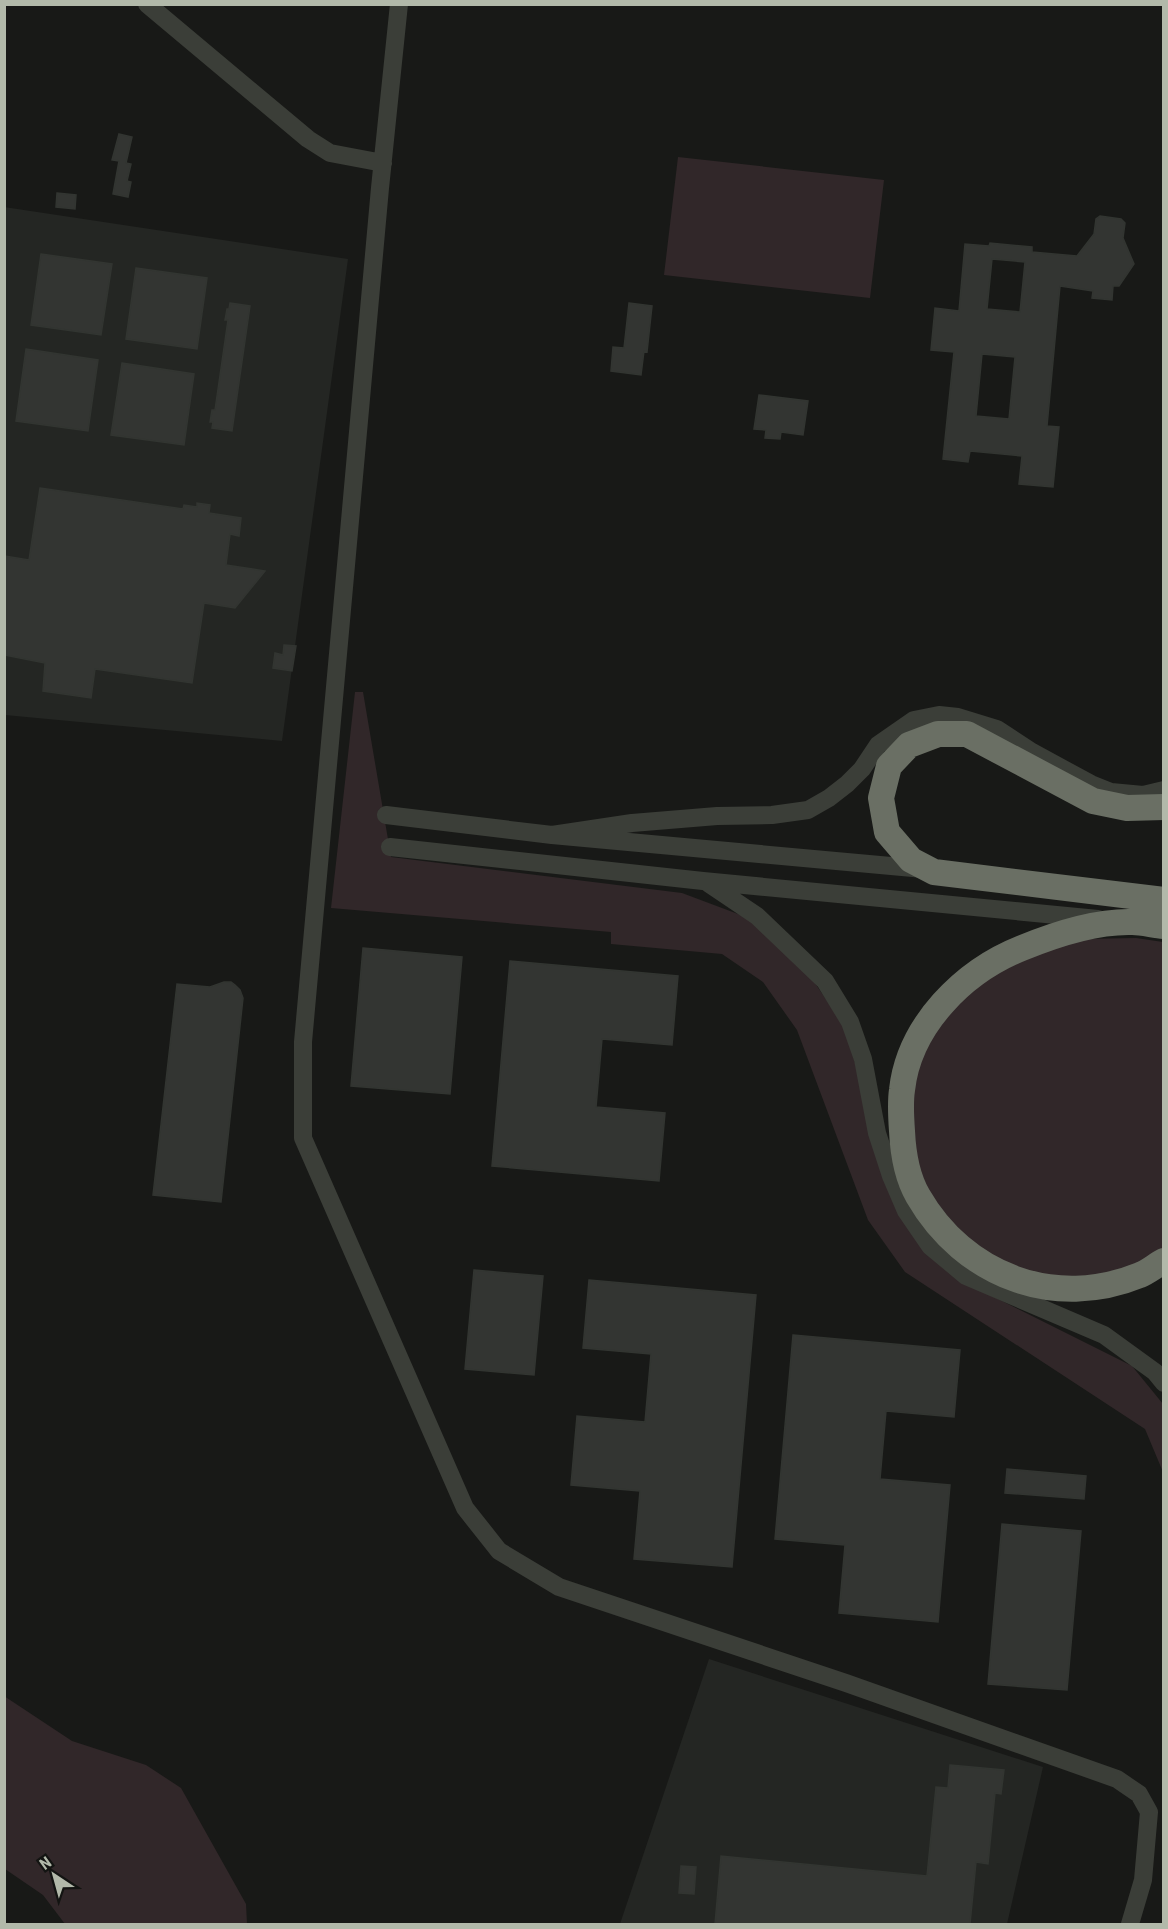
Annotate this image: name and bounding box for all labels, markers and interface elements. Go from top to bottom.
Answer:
north arrow [24,1845,84,1905]
text: N [36,1853,55,1874]

